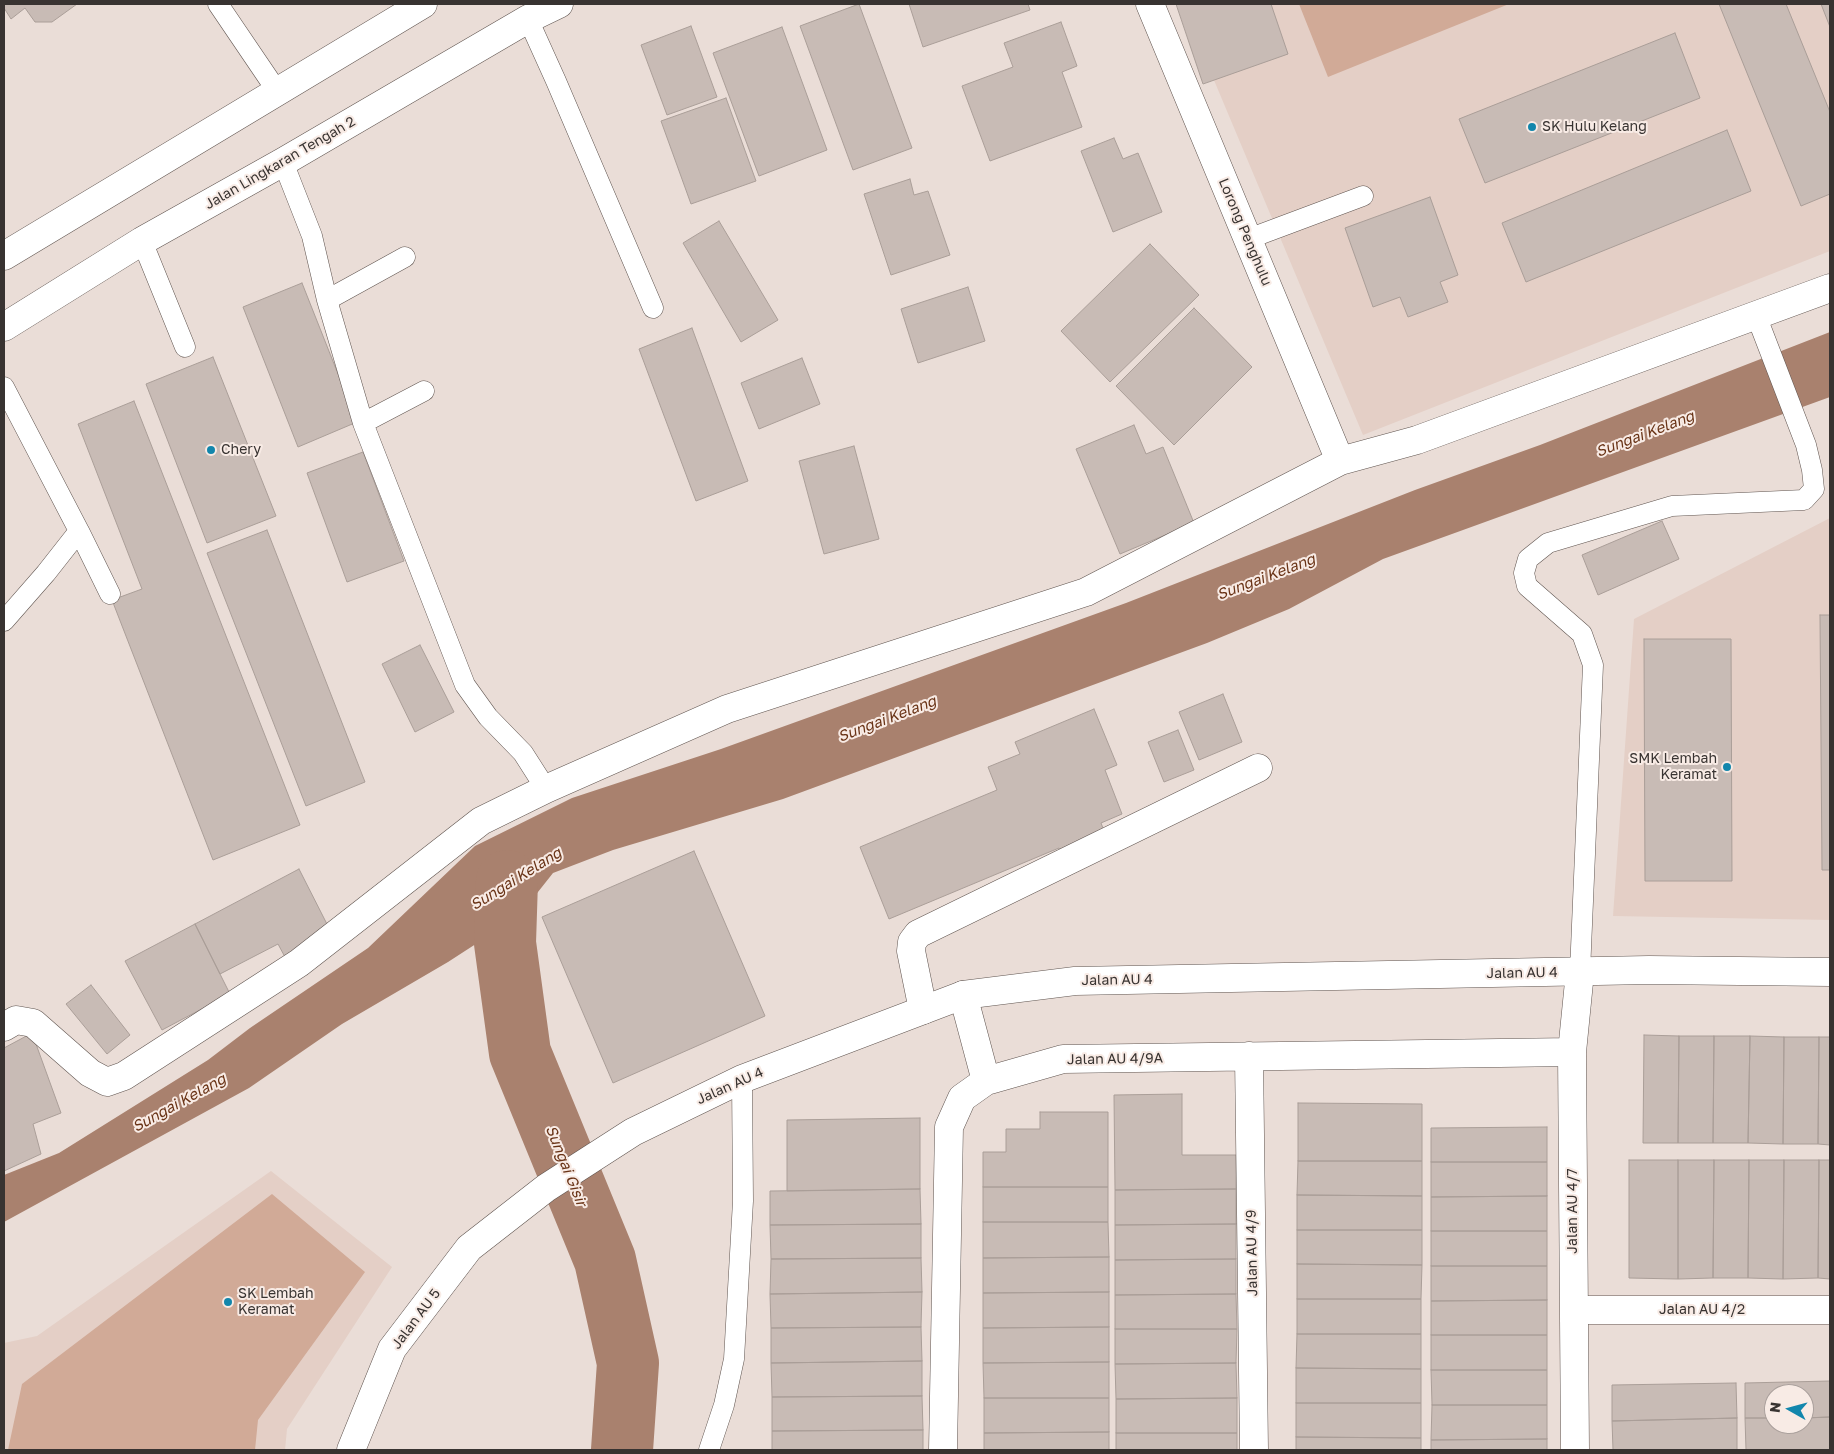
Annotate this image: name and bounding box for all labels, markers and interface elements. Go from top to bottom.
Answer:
street label: Jalan Lingkaran Tengah 2 [202,113,358,213]
place label: SK Hulu Kelang [1542,119,1647,135]
marker: SK Hulu Kelang [1526,121,1538,133]
street label: Lorong Penghulu [1215,176,1275,288]
water label: Sungai Kelang [1593,407,1697,461]
place label: Chery [221,442,261,458]
marker: Chery [205,444,217,456]
water label: Sungai Kelang [1214,550,1318,604]
water label: Sungai Kelang [835,692,939,746]
place label: SMK Lembah Keramat [1629,751,1717,784]
marker: SMK Lembah Keramat [1721,761,1733,773]
water label: Sungai Kelang [467,844,565,914]
street label: Jalan AU 4 [1486,964,1558,982]
street label: Jalan AU 4 [1081,971,1153,989]
street label: Jalan AU 4/9A [1067,1050,1163,1068]
street label: Jalan AU 4 [694,1064,766,1108]
water label: Sungai Kelang [129,1070,229,1136]
water label: Sungai Gisir [542,1123,590,1209]
street label: Jalan AU 4/7 [1565,1168,1581,1254]
street label: Jalan AU 4/9 [1243,1210,1261,1296]
place label: SK Lembah Keramat [238,1286,314,1318]
street label: Jalan AU 5 [388,1286,444,1352]
marker: SK Lembah Keramat [222,1296,234,1308]
street label: Jalan AU 4/2 [1659,1302,1745,1318]
north arrow [1764,1384,1814,1434]
text: N [1766,1401,1784,1414]

